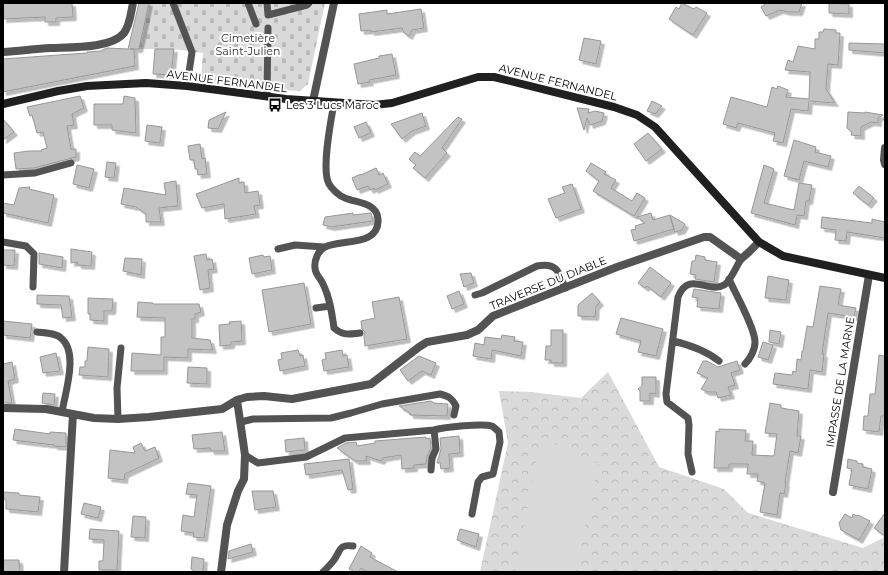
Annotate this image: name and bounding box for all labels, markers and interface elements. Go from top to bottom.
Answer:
park label: Cimetière Saint-Julien [216,31,280,58]
street label: AVENUE FERNANDEL [497,61,619,104]
street label: AVENUE FERNANDEL [166,67,289,95]
bus stop icon: Les 3 Lucs Maroc [267,97,283,113]
place label: Les 3 Lucs Maroc [286,98,379,112]
street label: TRAVERSE DU DIABLE [488,253,608,313]
street label: IMPASSE DE LA MARNE [823,316,857,448]

